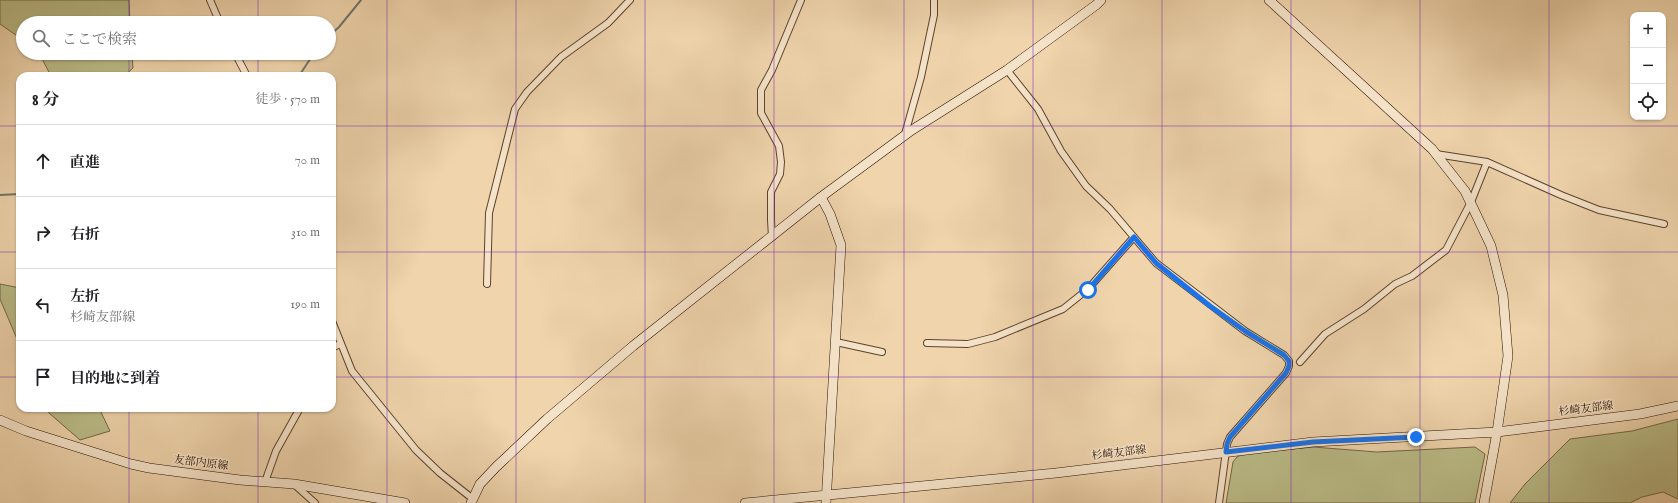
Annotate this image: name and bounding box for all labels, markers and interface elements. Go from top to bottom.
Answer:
map controls [1630,12,1666,120]
button: + [1630,12,1666,48]
search box [16,16,336,60]
icon: search [30,27,52,49]
text: ここで検索 [62,30,137,49]
button: − [1630,48,1666,84]
button: locate [1630,84,1666,120]
text: 8 分 [32,90,59,111]
text: 徒歩 · 570 m [255,91,320,108]
icon: ahead [32,150,54,172]
text: 70 m [295,152,320,169]
text: 直進 [70,153,100,172]
icon: right [32,222,54,244]
text: 310 m [291,224,320,241]
text: 右折 [70,225,100,244]
route start [1079,281,1097,299]
text: 左折 [70,287,100,306]
icon: left [32,294,54,316]
text: 190 m [290,296,320,313]
text: 杉崎友部線 [70,309,135,326]
icon: arrive [32,366,54,388]
text: 目的地に到着 [70,369,160,388]
street label: 杉崎友部線 [1558,399,1614,419]
route end [1407,428,1425,446]
street label: 杉崎友部線 [1091,443,1147,463]
street label: 友部内原線 [173,453,229,473]

